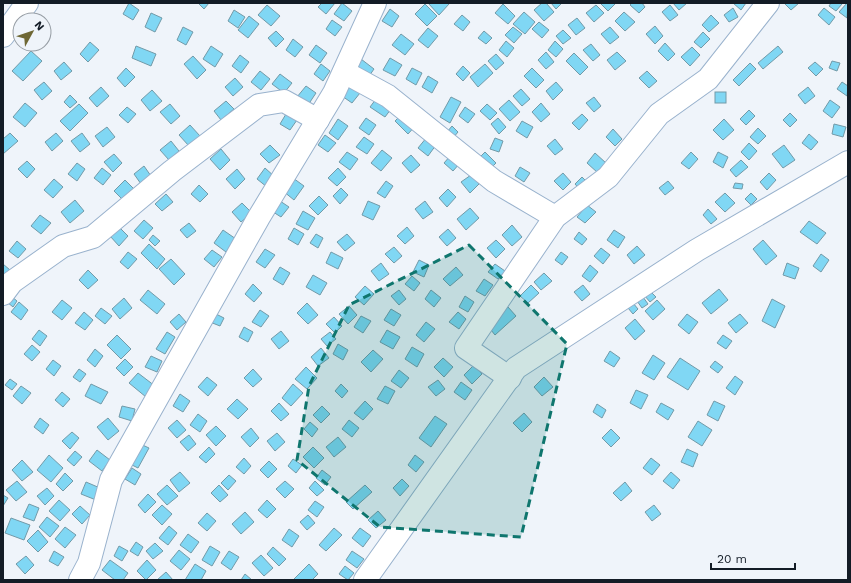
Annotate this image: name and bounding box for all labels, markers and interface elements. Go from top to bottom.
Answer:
north arrow [12,12,52,52]
text: N [32,19,47,33]
scale bar [711,545,795,571]
text: 20 m [717,552,747,566]

